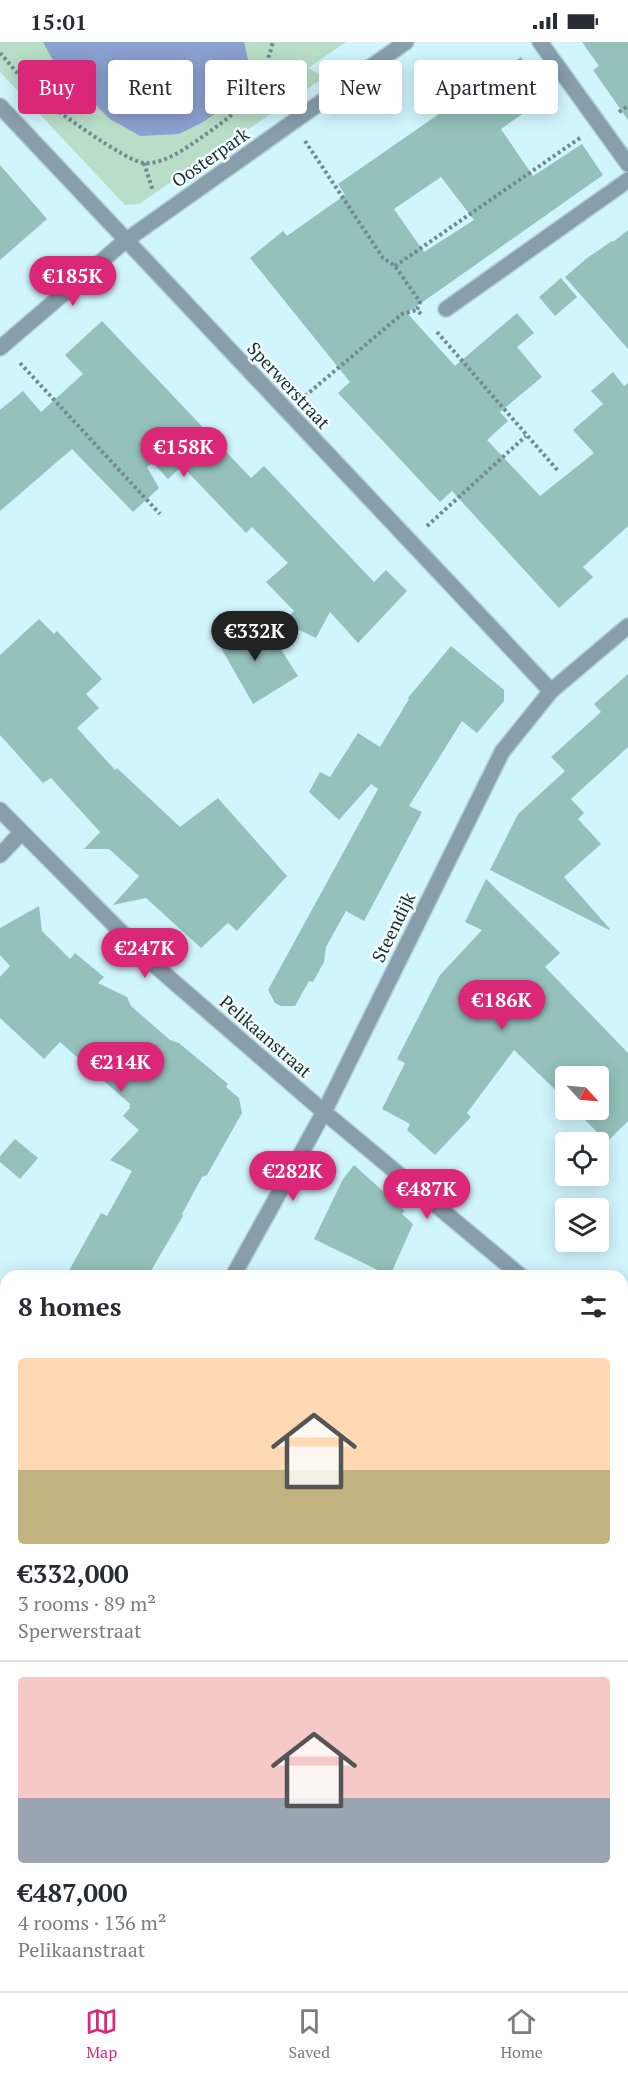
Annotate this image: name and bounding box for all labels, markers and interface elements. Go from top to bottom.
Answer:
text: 15:01 [30,7,87,36]
chip: Buy [18,60,96,114]
chip: Rent [108,60,193,114]
chip: Filters [205,60,307,114]
chip: New [319,60,402,114]
chip: Apartment [414,60,558,114]
street label: Oosterpark [167,121,254,192]
pin: €185K [31,256,115,307]
text: €185K [43,262,103,289]
street label: Sperwerstraat [242,336,336,434]
pin: €158K [142,427,226,478]
text: €158K [154,433,214,460]
pin: €332K [213,611,297,662]
text: €332K [225,617,285,644]
street label: Steendijk [366,887,421,966]
pin: €247K [103,928,187,979]
text: €247K [115,934,175,961]
pin: €186K [460,980,544,1031]
text: €186K [472,986,532,1013]
street label: Pelikaanstraat [215,989,317,1083]
pin: €214K [79,1042,163,1093]
text: €214K [91,1048,151,1075]
north arrow [555,1066,609,1120]
map controls [555,1066,609,1252]
button: locate [555,1132,609,1186]
pin: €282K [251,1151,335,1202]
text: €282K [263,1157,323,1184]
pin: €487K [385,1169,469,1220]
text: €487K [397,1175,457,1202]
button: layers [555,1198,609,1252]
text: 8 homes [18,1289,122,1323]
icon: filters [577,1290,610,1323]
icon: home [260,1397,368,1505]
text: €332,000 [18,1556,129,1590]
text: 3 rooms · 89 m² [18,1590,156,1617]
text: Sperwerstraat [18,1617,141,1644]
icon: home [260,1716,368,1824]
text: €487,000 [18,1875,127,1909]
text: 4 rooms · 136 m² [18,1909,166,1936]
text: Pelikaanstraat [18,1936,145,1963]
tab: Map [85,2005,118,2063]
tab: Saved [289,2005,330,2063]
tab: Home [500,2005,543,2063]

